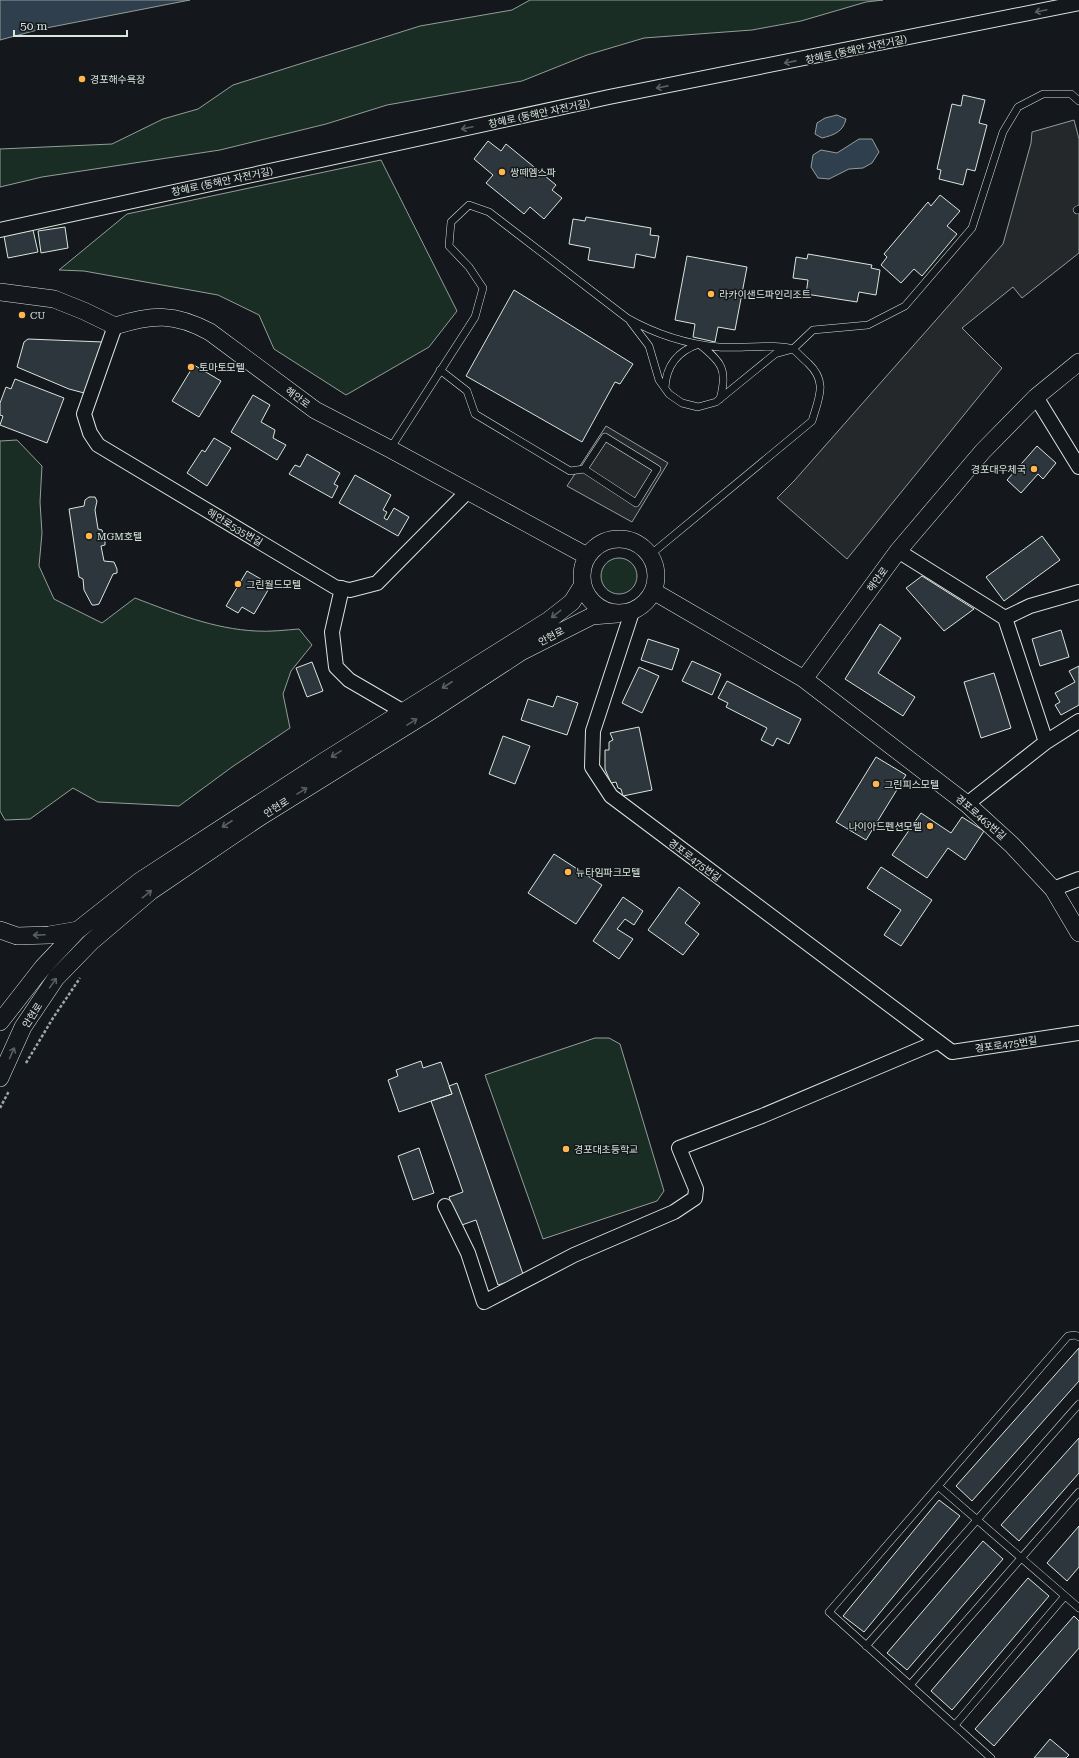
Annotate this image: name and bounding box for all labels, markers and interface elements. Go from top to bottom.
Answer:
one-way arrow [1035,8,1048,16]
scale bar [14,12,127,38]
text: 50 m [20,19,47,33]
street label: 창혜로 (동해안 자전거길) [804,33,908,66]
one-way arrow [784,58,797,66]
marker: 경포해수욕장 [77,74,87,84]
place label: 경포해수욕장 [90,74,145,85]
one-way arrow [656,83,669,91]
street label: 창혜로 (동해안 자전거길) [487,97,591,130]
one-way arrow [460,125,473,133]
street label: 창혜로 (동해안 자전거길) [170,165,274,198]
marker: 쌍떼엠스파 [497,167,507,177]
place label: 쌍떼엠스파 [510,167,556,178]
marker: 라카이샌드파인리조트 [706,289,716,299]
place label: 라카이샌드파인리조트 [719,289,811,300]
marker: CU [17,310,27,320]
place label: CU [30,310,45,321]
marker: 토마토모텔 [186,362,196,372]
place label: 토마토모텔 [199,362,245,373]
street label: 해안로 [283,385,312,410]
place label: 경포대우체국 [971,464,1026,475]
marker: 경포대우체국 [1029,464,1039,474]
street label: 해안로535번길 [205,507,264,548]
marker: MGM호텔 [84,531,94,541]
place label: MGM호텔 [97,531,142,542]
street label: 해안로 [865,565,890,594]
marker: 그린월드모텔 [233,579,243,589]
place label: 그린월드모텔 [246,579,301,590]
one-way arrow [550,610,561,619]
street label: 안현로 [536,625,566,648]
one-way arrow [441,680,452,689]
one-way arrow [406,718,418,726]
one-way arrow [330,750,342,758]
marker: 그린피스모텔 [871,779,881,789]
place label: 그린피스모텔 [884,779,939,790]
one-way arrow [296,787,307,795]
street label: 경포로463번길 [953,793,1008,842]
street label: 안현로 [262,795,291,819]
one-way arrow [222,820,233,828]
place label: 나이아드펜션모텔 [848,821,922,832]
marker: 나이아드펜션모텔 [925,821,935,831]
street label: 경포로475번길 [666,837,723,884]
marker: 뉴타임파크모텔 [563,867,573,877]
place label: 뉴타임파크모텔 [576,867,640,878]
one-way arrow [142,890,153,899]
one-way arrow [33,931,46,939]
one-way arrow [49,978,57,989]
street label: 안현로 [20,1001,45,1030]
street label: 경포로475번길 [974,1035,1038,1054]
one-way arrow [9,1047,16,1059]
marker: 경포대초등학교 [561,1144,571,1154]
place label: 경포대초등학교 [574,1144,638,1155]

